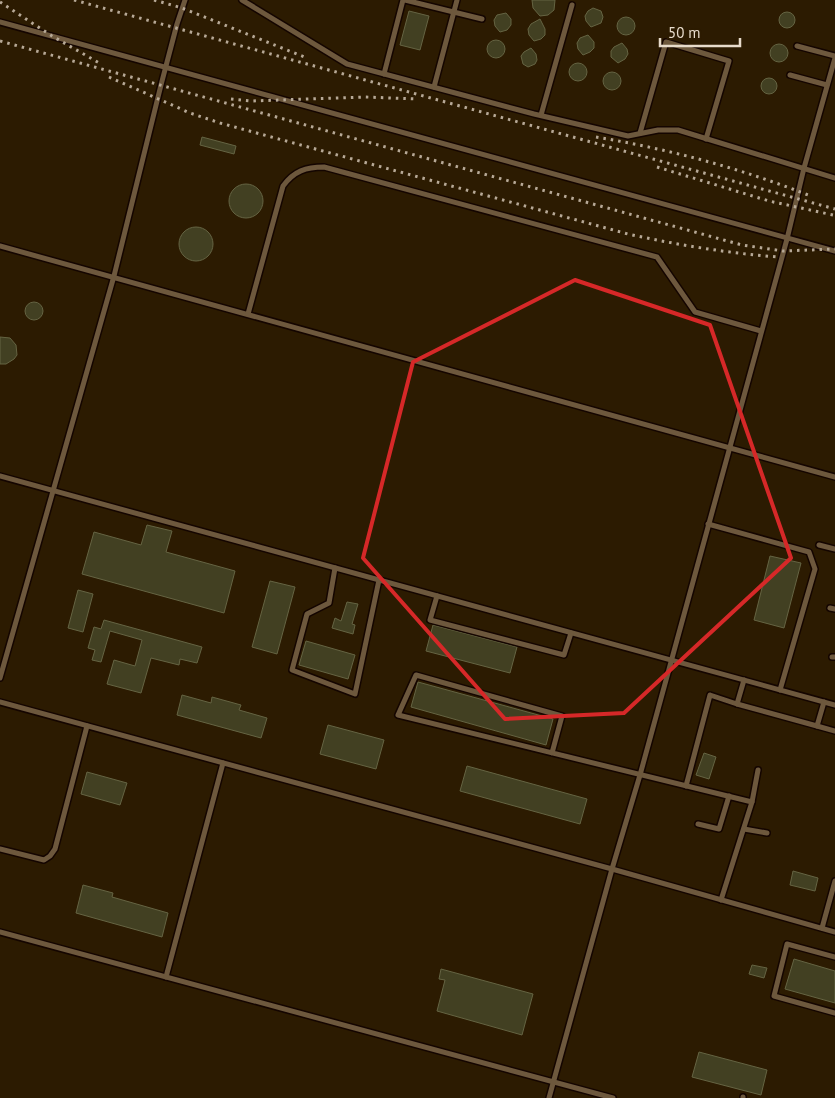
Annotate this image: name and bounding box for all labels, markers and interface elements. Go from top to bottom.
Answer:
scale bar [660,15,740,47]
text: 50 m [668,23,701,42]

